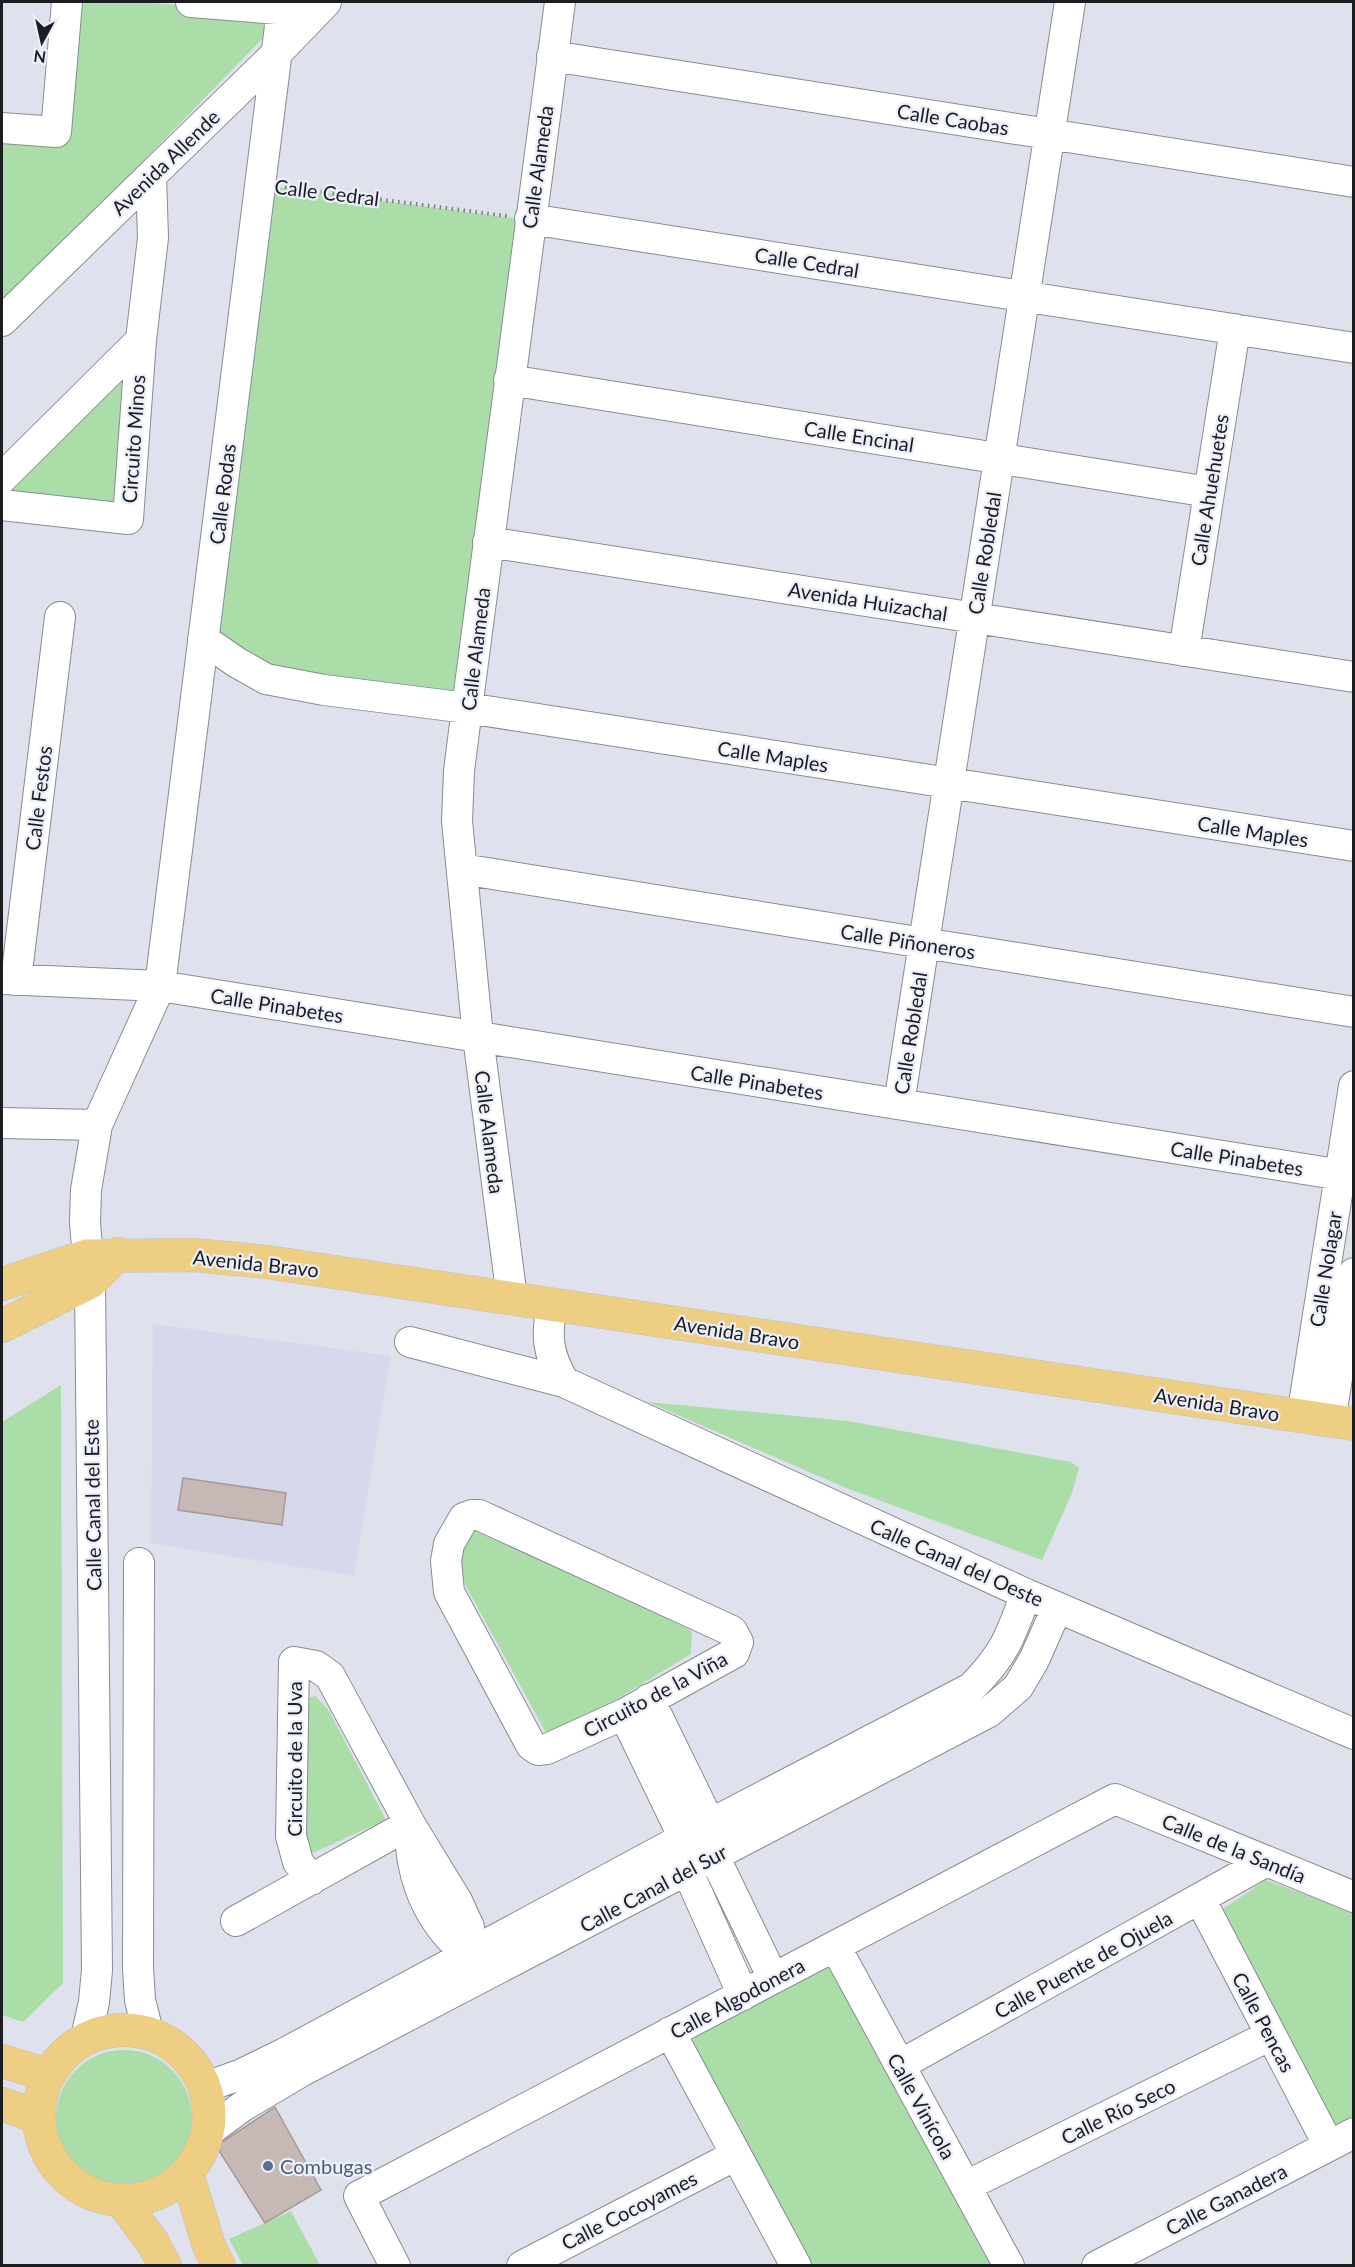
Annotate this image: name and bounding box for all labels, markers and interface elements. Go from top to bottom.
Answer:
north arrow [12,12,72,72]
text: N [32,47,47,68]
street label: Calle Caobas [895,98,1011,140]
street label: Avenida Allende [106,104,224,220]
street label: Calle Alameda [516,104,558,230]
street label: Calle Cedral [273,174,381,210]
street label: Calle Cedral [753,242,861,282]
street label: Circuito Minos [117,374,149,504]
street label: Calle Ahuehuetes [1185,412,1233,568]
street label: Calle Encinal [802,415,916,457]
street label: Calle Rodas [204,442,240,546]
street label: Calle Robledal [962,490,1006,616]
street label: Avenida Huizachal [787,577,949,625]
street label: Calle Alameda [456,586,494,712]
street label: Calle Maples [716,735,830,777]
street label: Calle Festos [20,744,56,852]
street label: Calle Maples [1196,810,1310,852]
street label: Calle Piñoneros [839,918,977,964]
street label: Calle Robledal [888,970,932,1096]
street label: Calle Pinabetes [209,983,345,1027]
street label: Calle Pinabetes [689,1060,825,1104]
street label: Calle Alameda [471,1069,509,1195]
street label: Calle Pinabetes [1169,1136,1305,1180]
street label: Calle Nolagar [1304,1209,1346,1329]
street label: Avenida Bravo [192,1244,320,1282]
street label: Avenida Bravo [673,1310,801,1354]
street label: Avenida Bravo [1153,1382,1281,1426]
street label: Calle Canal del Este [79,1419,105,1591]
street label: Calle Canal del Oeste [867,1513,1047,1611]
street label: Circuito de la Viña [579,1646,731,1742]
street label: Circuito de la Uva [282,1681,306,1837]
street label: Calle de la Sandía [1159,1808,1309,1888]
street label: Calle Canal del Sur [575,1839,731,1937]
street label: Calle Puente de Ojuela [990,1905,1176,2023]
street label: Calle Algodonera [666,1952,808,2044]
street label: Calle Pencas [1228,1968,1300,2076]
street label: Calle Vinícola [883,2049,961,2163]
street label: Calle Río Seco [1057,2073,1179,2149]
place label: Combugas [280,2154,372,2178]
street label: Calle Ganadera [1161,2158,1291,2240]
marker: Combugas [261,2159,275,2173]
street label: Calle Cocoyames [557,2165,701,2255]

